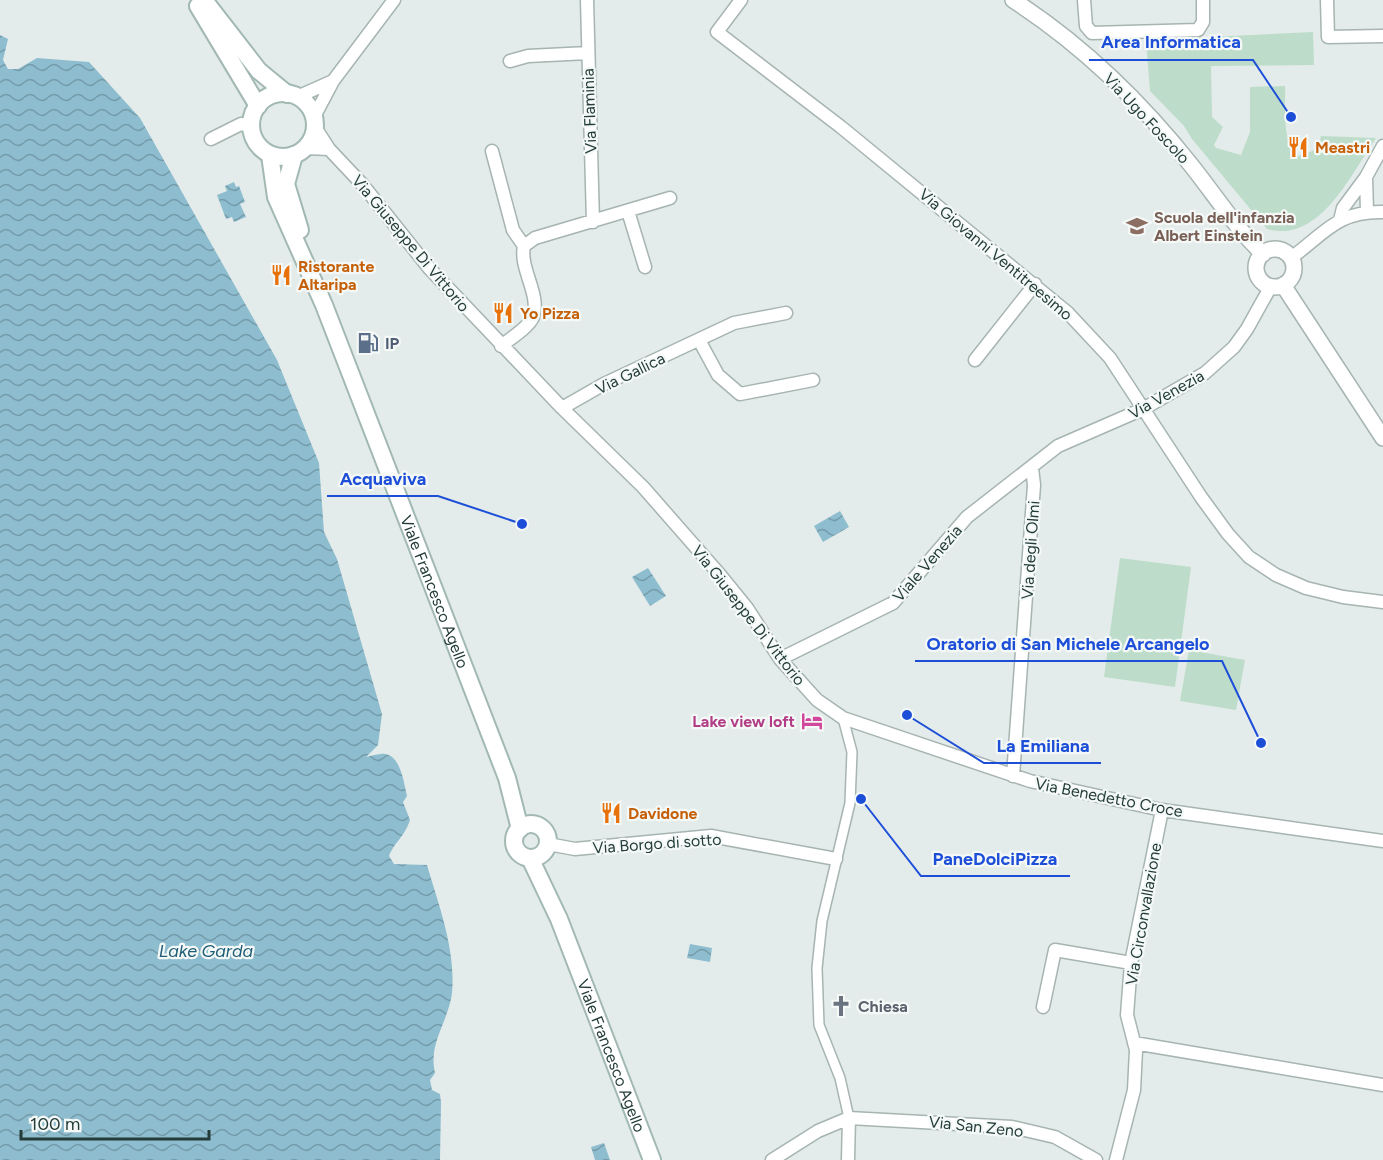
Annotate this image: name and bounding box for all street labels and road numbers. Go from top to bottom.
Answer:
street label: Via Flaminia [579,68,600,154]
street label: Via Ugo Foscolo [1100,69,1193,168]
street label: Via Giuseppe Di Vittorio [348,171,473,316]
street label: Via Giovanni Ventitreesimo [915,185,1076,324]
street label: Via Gallica [592,349,668,398]
street label: Via Venezia [1125,366,1207,423]
street label: Via degli Olmi [1018,500,1043,600]
street label: Viale Francesco Agello [396,513,473,671]
street label: Viale Venezia [889,521,966,606]
street label: Via Giuseppe Di Vittorio [688,541,809,689]
street label: Via Benedetto Croce [1033,774,1185,821]
street label: Via Borgo di sotto [592,830,722,857]
street label: Via Circonvallazione [1122,841,1165,987]
street label: Viale Francesco Agello [573,977,649,1135]
street label: Via San Zeno [928,1112,1024,1141]

